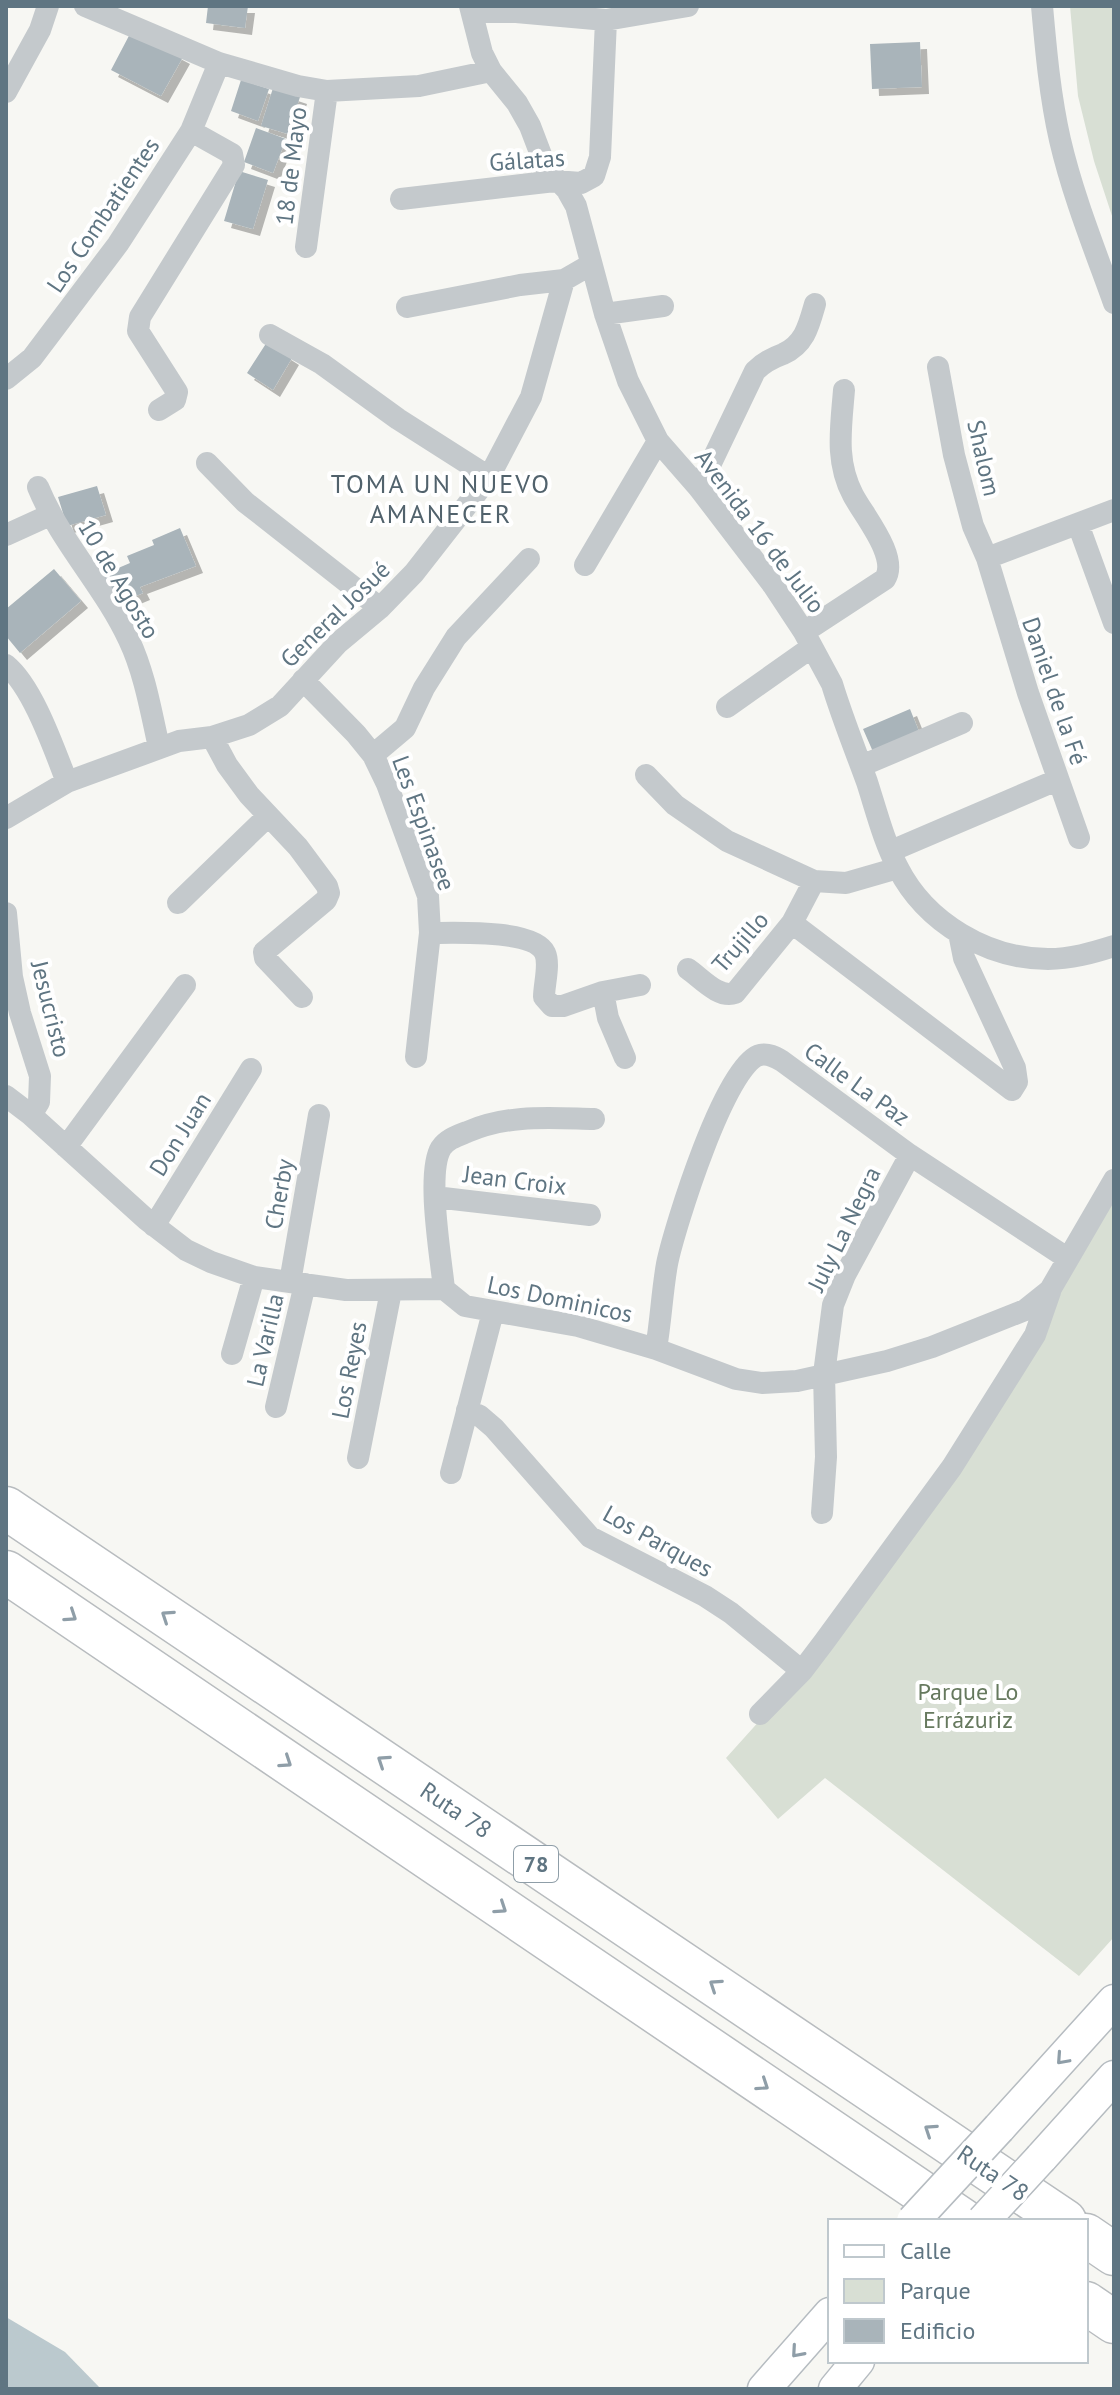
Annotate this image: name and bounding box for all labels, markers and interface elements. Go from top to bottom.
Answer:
street label: 18 de Mayo [268,105,314,227]
street label: Los Combatientes [40,132,166,298]
street label: Gálatas [488,142,566,178]
street label: Shalom [960,417,1008,499]
street label: Avenida 16 de Julio [688,443,832,619]
district label: TOMA UN NUEVO AMANECER [331,467,551,530]
street label: 10 de Agosto [71,514,167,644]
street label: General Josué [274,554,396,674]
street label: Daniel de la Fé [1015,613,1095,769]
street label: Les Espinasee [385,751,463,895]
street label: Trujillo [705,905,775,979]
street label: Jesucristo [24,957,78,1061]
street label: Calle La Paz [798,1035,916,1133]
street label: Don Juan [142,1086,218,1182]
street label: Cherby [258,1156,300,1232]
street label: Jean Croix [461,1158,568,1202]
street label: July La Negra [800,1162,888,1297]
street label: Los Dominicos [485,1268,635,1330]
street label: La Varilla [239,1291,291,1389]
street label: Los Reyes [324,1319,374,1421]
street label: Los Parques [598,1498,718,1584]
one-way arrow [62,1606,76,1621]
one-way arrow [162,1611,176,1626]
park label: Parque Lo Errázuriz [918,1676,1018,1735]
one-way arrow [277,1752,291,1767]
one-way arrow [378,1756,392,1771]
street label: Ruta 78 [414,1775,498,1845]
road number: 78 [514,1846,558,1882]
one-way arrow [492,1898,507,1913]
one-way arrow [709,1979,724,1994]
one-way arrow [1056,2050,1071,2064]
one-way arrow [754,2075,768,2090]
one-way arrow [925,2125,939,2140]
street label: Ruta 78 [951,2138,1035,2208]
legend [828,2219,1088,2363]
text: Calle [900,2235,951,2266]
text: Parque [900,2275,971,2306]
text: Edificio [900,2315,975,2346]
one-way arrow [792,2342,807,2357]

